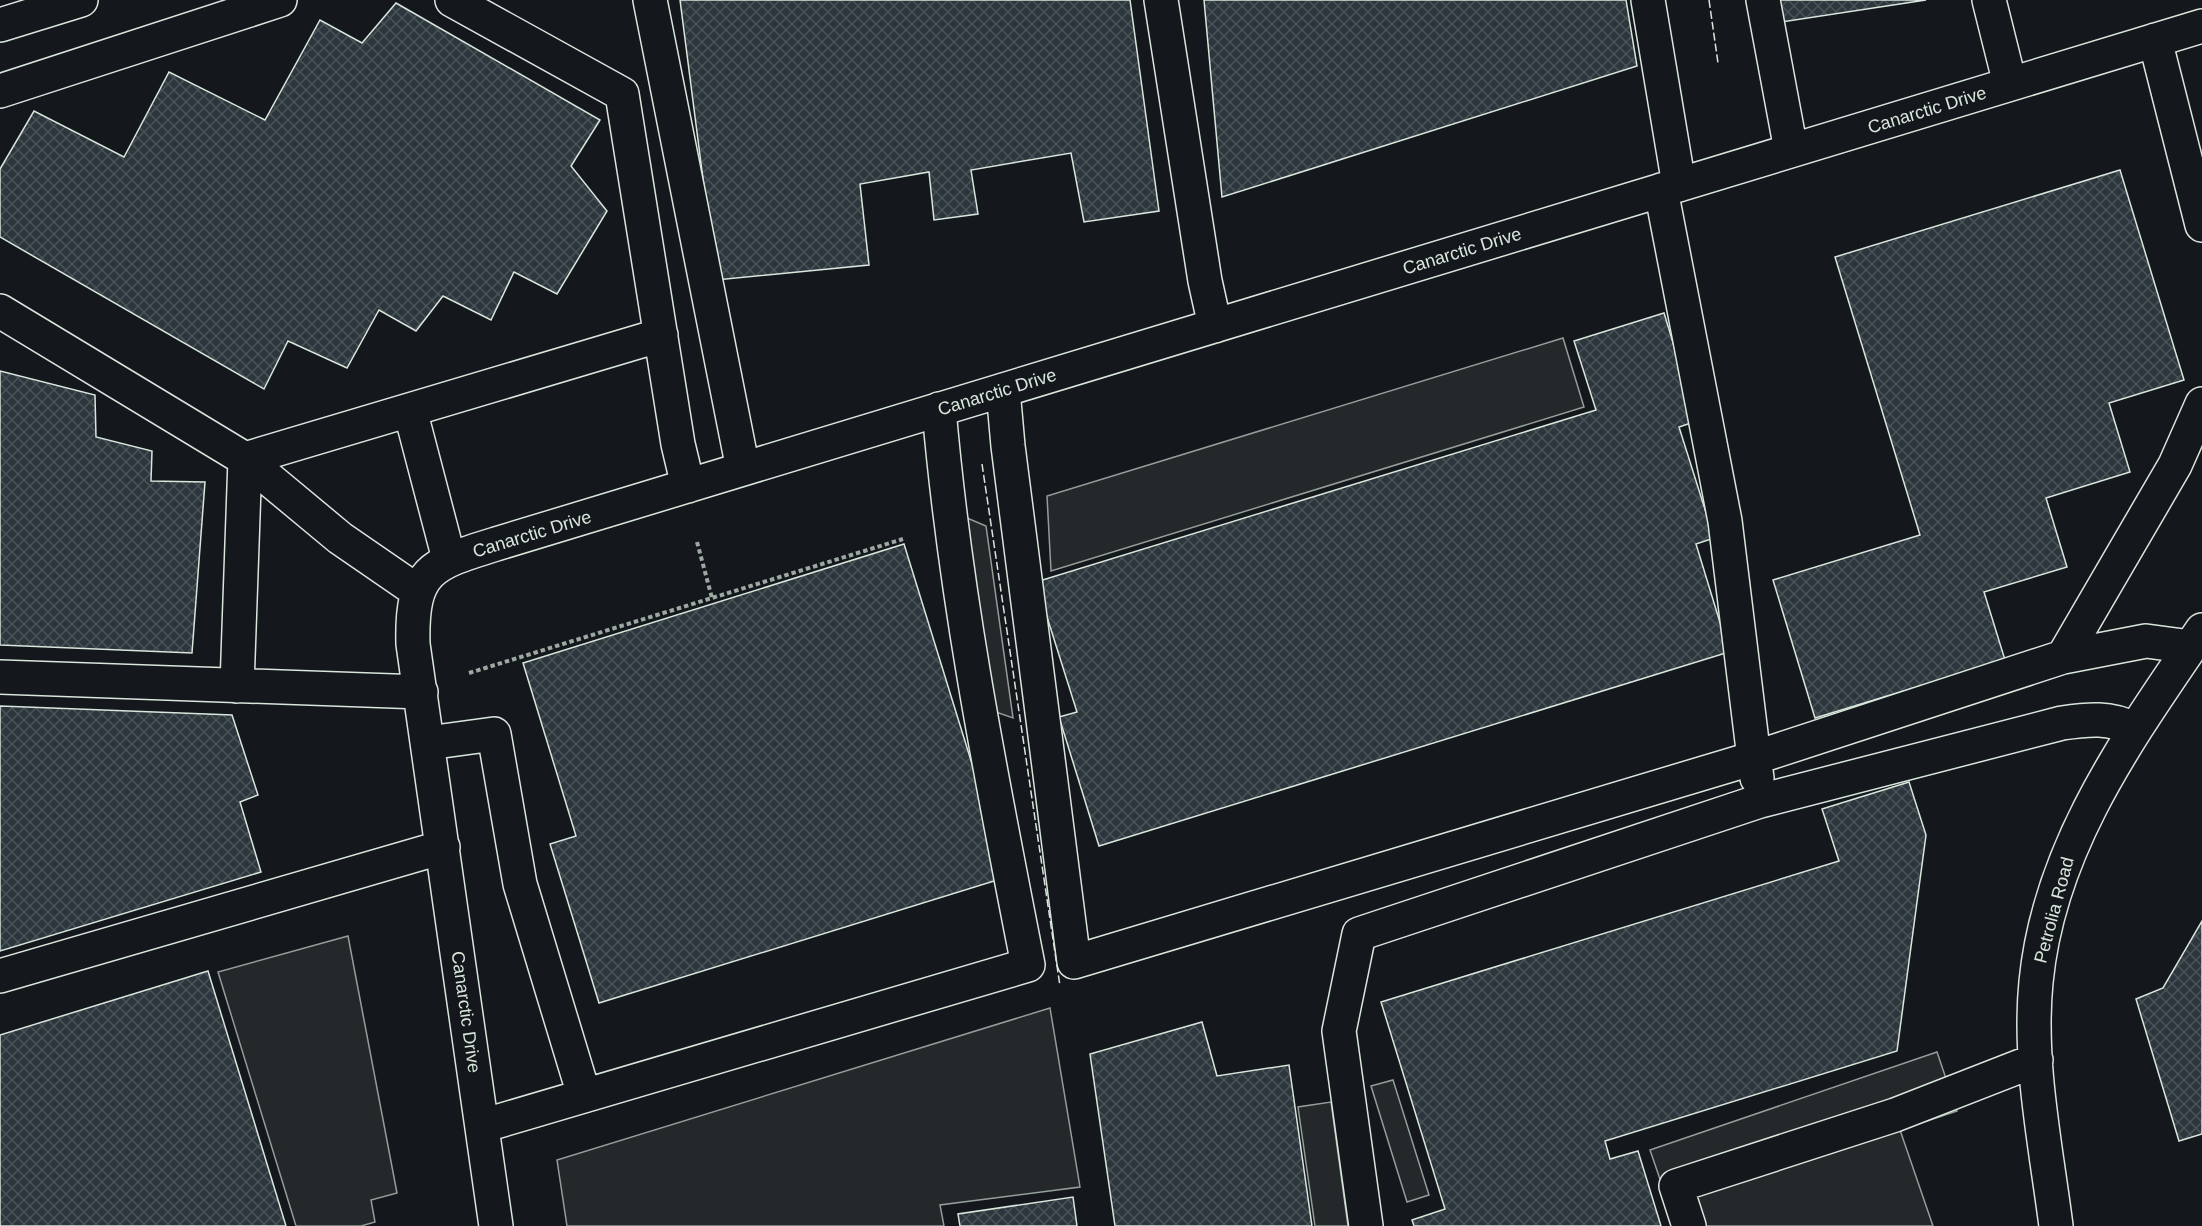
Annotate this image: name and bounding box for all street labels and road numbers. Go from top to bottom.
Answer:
street label: Canarctic Drive [1865,82,1989,138]
street label: Canarctic Drive [1400,223,1524,279]
street label: Canarctic Drive [935,364,1059,420]
street label: Canarctic Drive [470,506,594,562]
street label: Petrolia Road [2030,855,2078,965]
street label: Canarctic Drive [448,950,484,1074]

